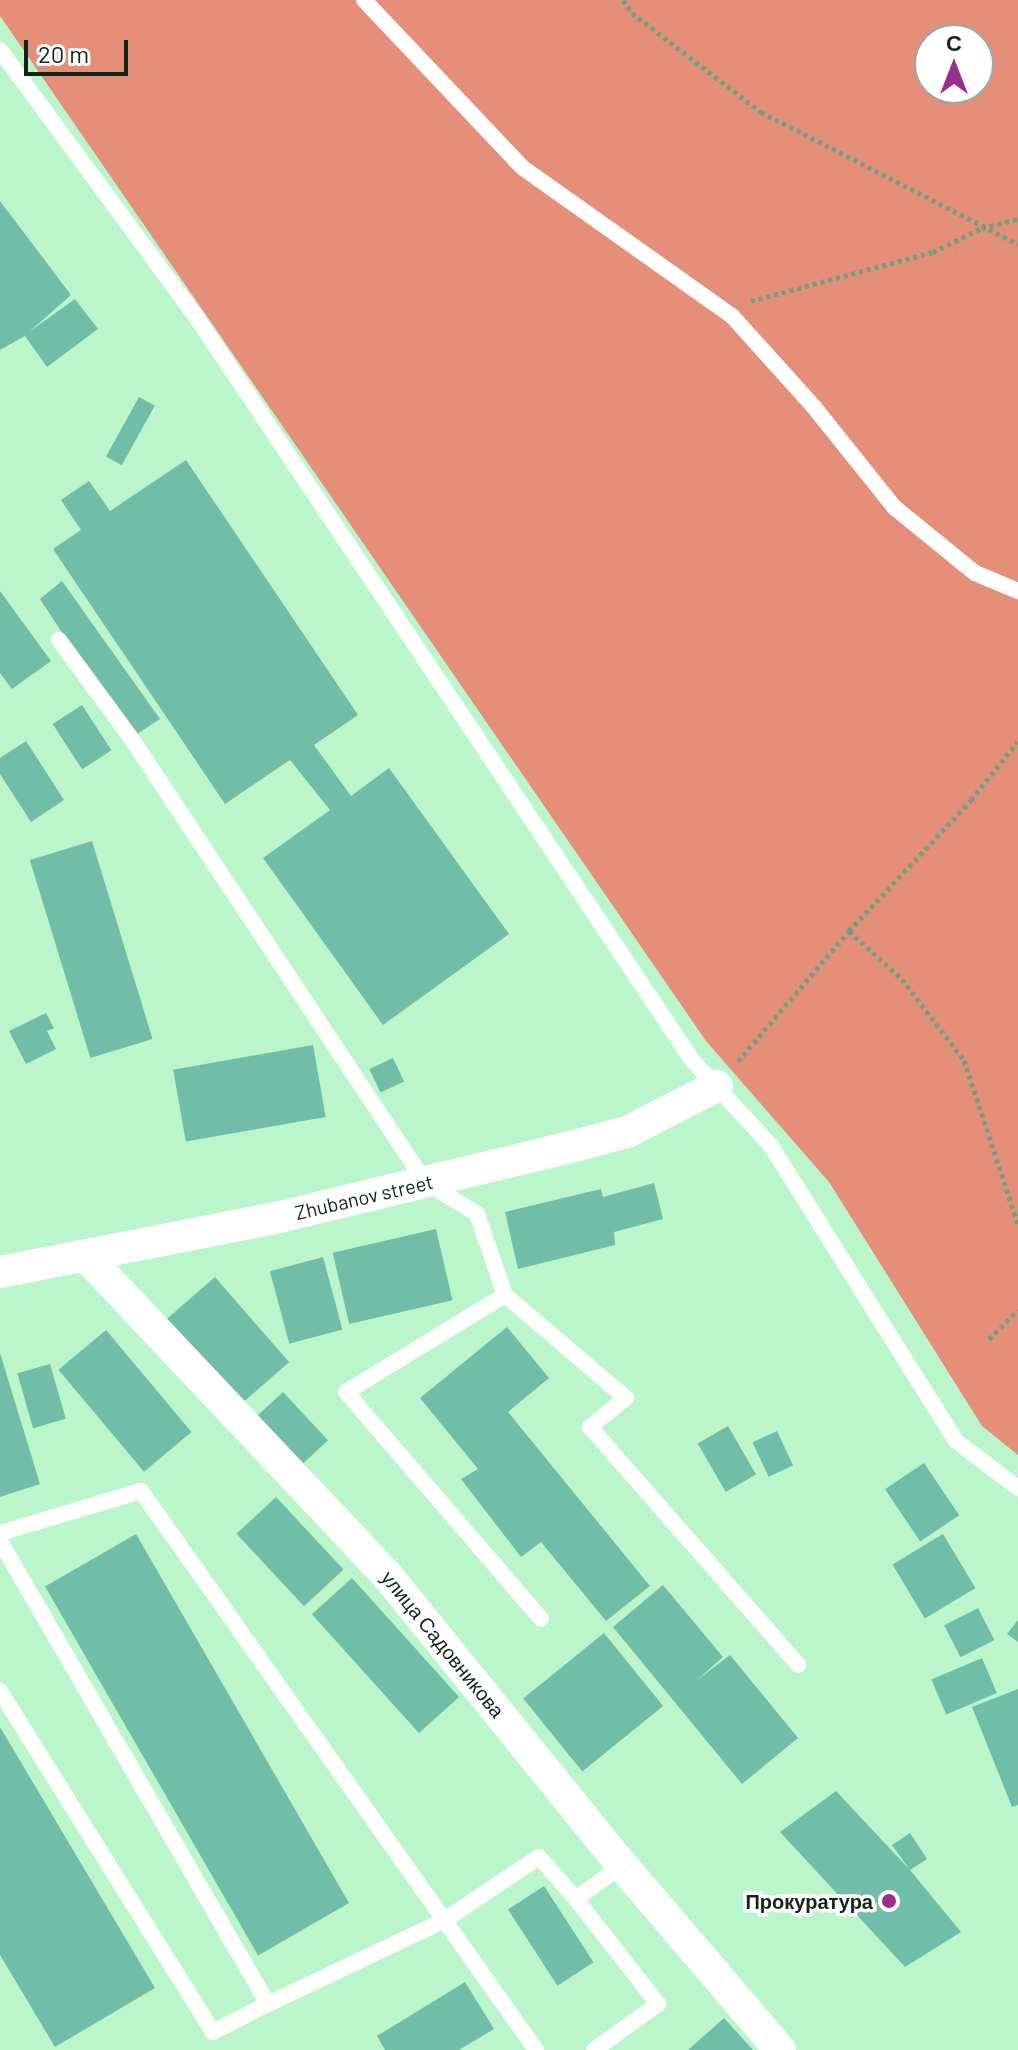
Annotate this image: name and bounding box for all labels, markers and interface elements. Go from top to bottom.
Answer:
scale bar [28,24,132,74]
north arrow [914,24,994,104]
text: С [946,29,962,55]
text: 20 m [38,39,89,68]
street label: Zhubanov street [293,1169,435,1225]
street label: улица Садовникова [376,1566,510,1722]
place label: Прокуратура [745,1889,873,1913]
marker: Прокуратура [880,1892,898,1910]

